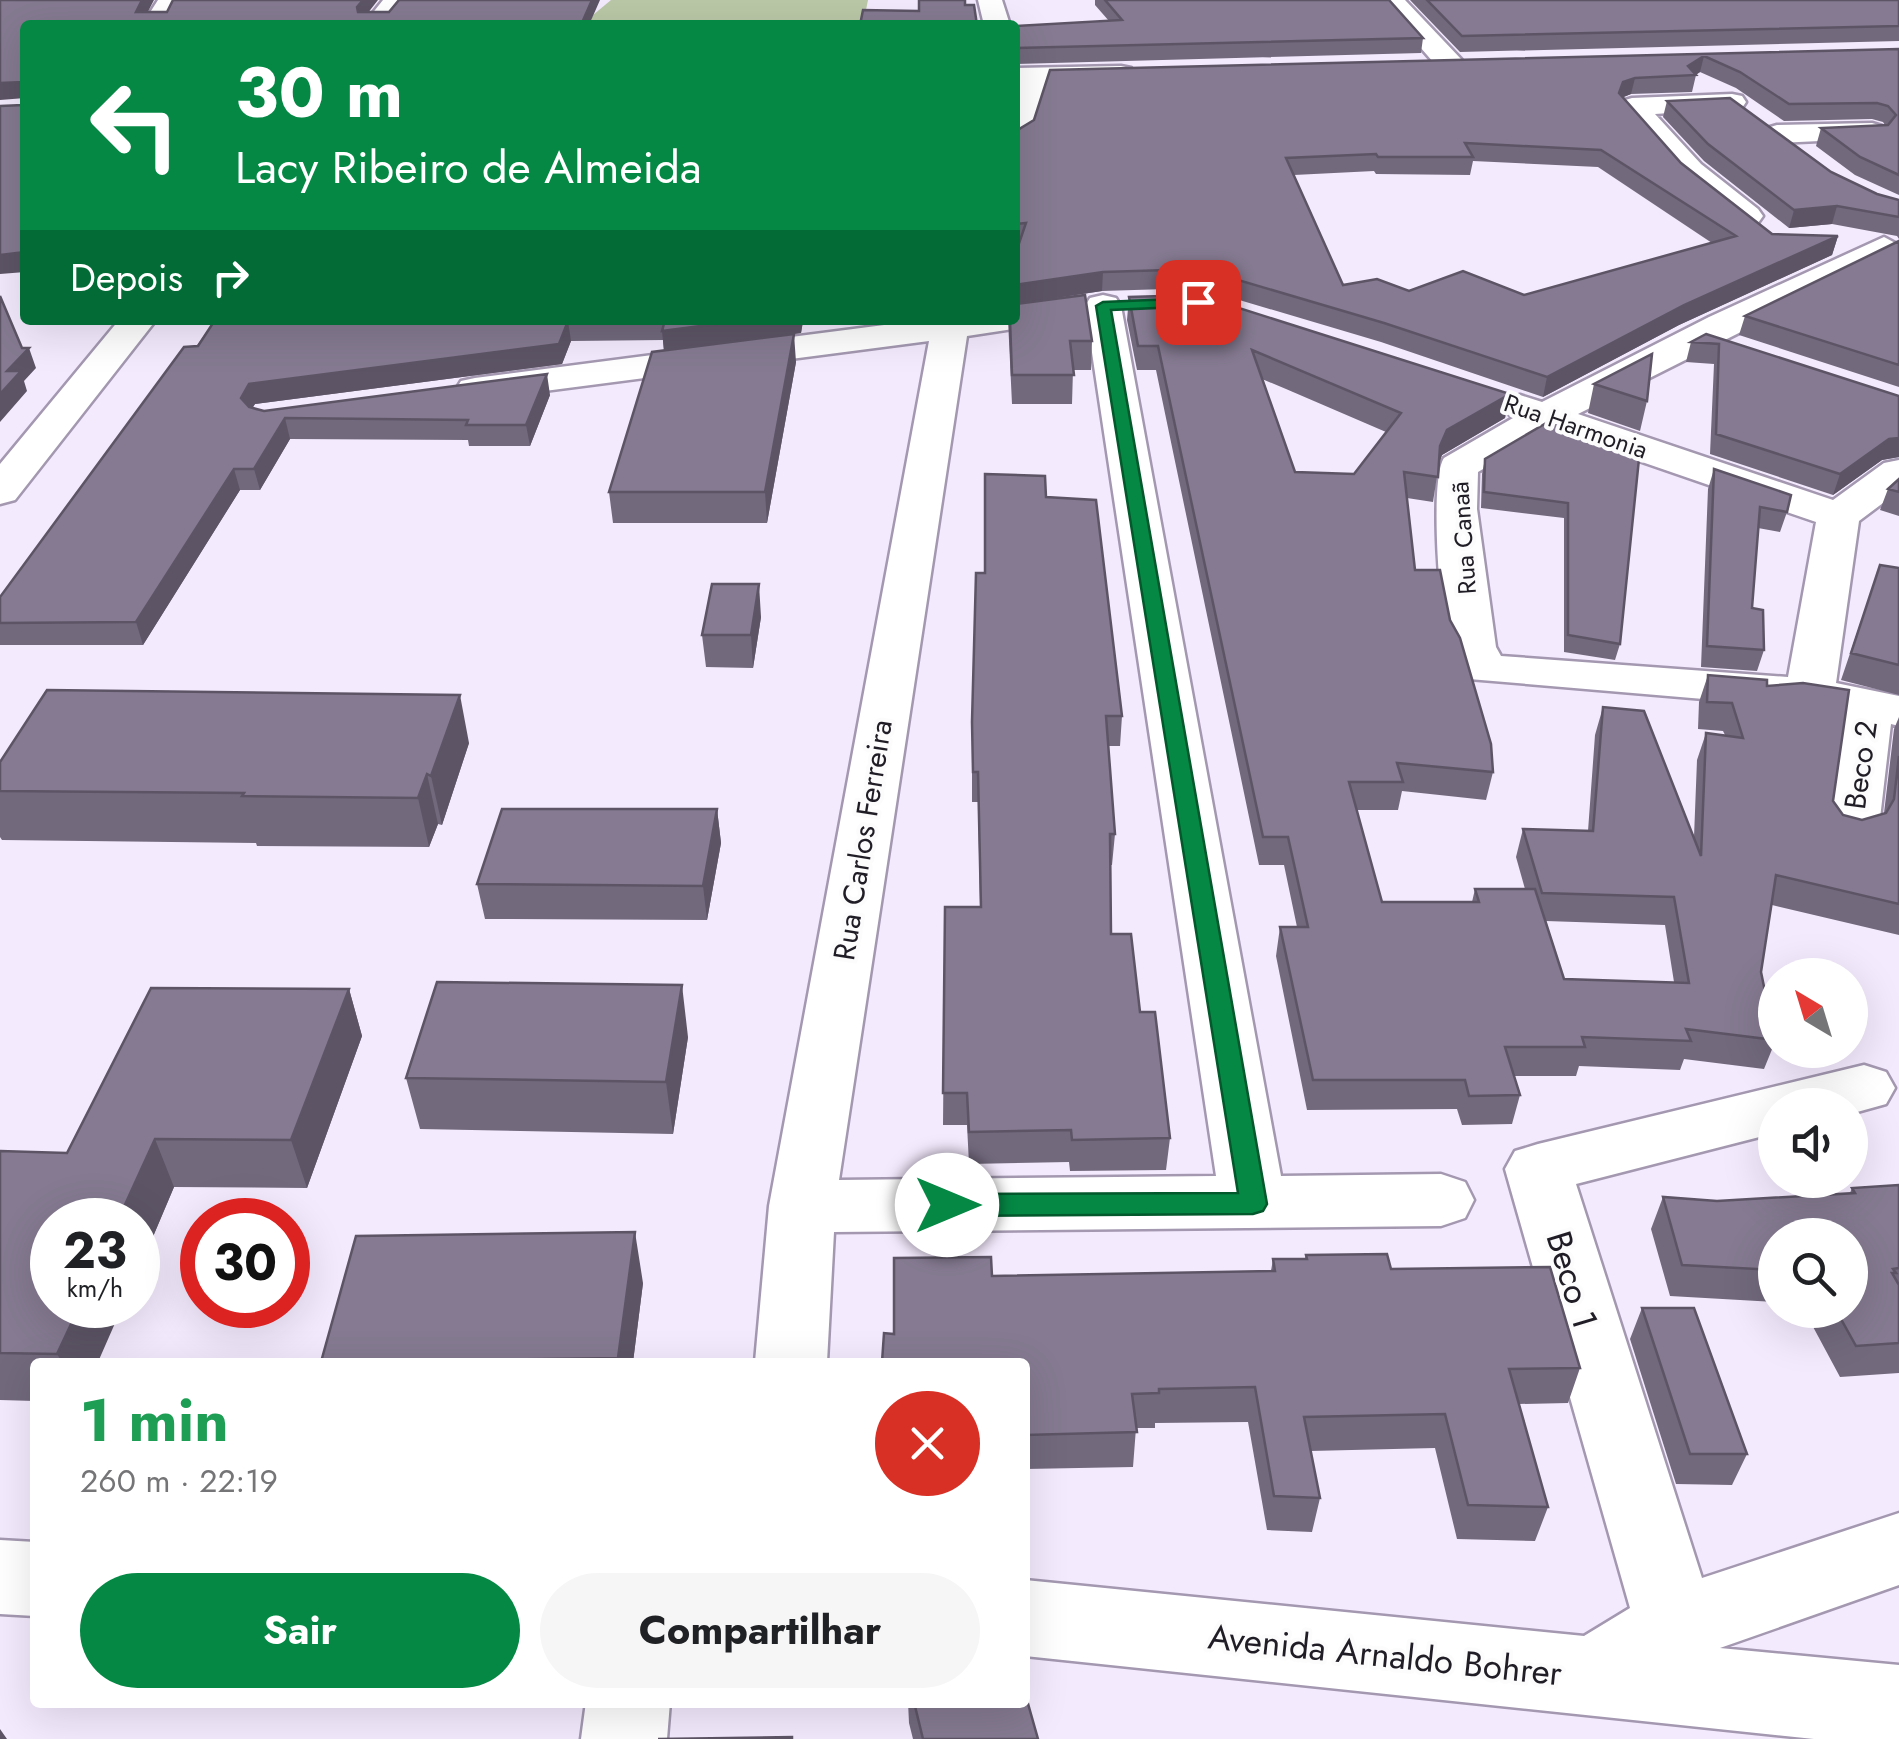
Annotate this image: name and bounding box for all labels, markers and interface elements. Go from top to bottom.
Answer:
text: 30 m [235,42,403,143]
icon: left [70,60,200,190]
text: Lacy Ribeiro de Almeida [235,135,702,200]
text: Depois [70,250,183,305]
icon: right [203,250,258,305]
pin [1156,260,1241,345]
icon: arrive [1171,275,1226,330]
street label: Rua Harmonia [1499,385,1653,467]
street label: Rua Canaã [1441,480,1485,596]
street label: Rua Carlos Ferreira [822,716,903,963]
street label: Beco 2 [1833,718,1888,812]
north arrow [1758,958,1868,1068]
map controls [1758,958,1868,1328]
button: sound [1758,1088,1868,1198]
position arrow [895,1153,999,1257]
speed limit sign: 30 [180,1198,310,1328]
text: 23 [63,1214,127,1287]
button: search [1758,1218,1868,1328]
street label: Beco 1 [1534,1225,1610,1335]
text: km/h [67,1270,123,1306]
text: 1 min [80,1377,229,1464]
button: close [875,1391,980,1496]
text: 260 m · 22:19 [80,1458,278,1504]
button: Sair [80,1573,520,1688]
button: Compartilhar [540,1573,980,1688]
street label: Avenida Arnaldo Bohrer [1206,1612,1564,1698]

